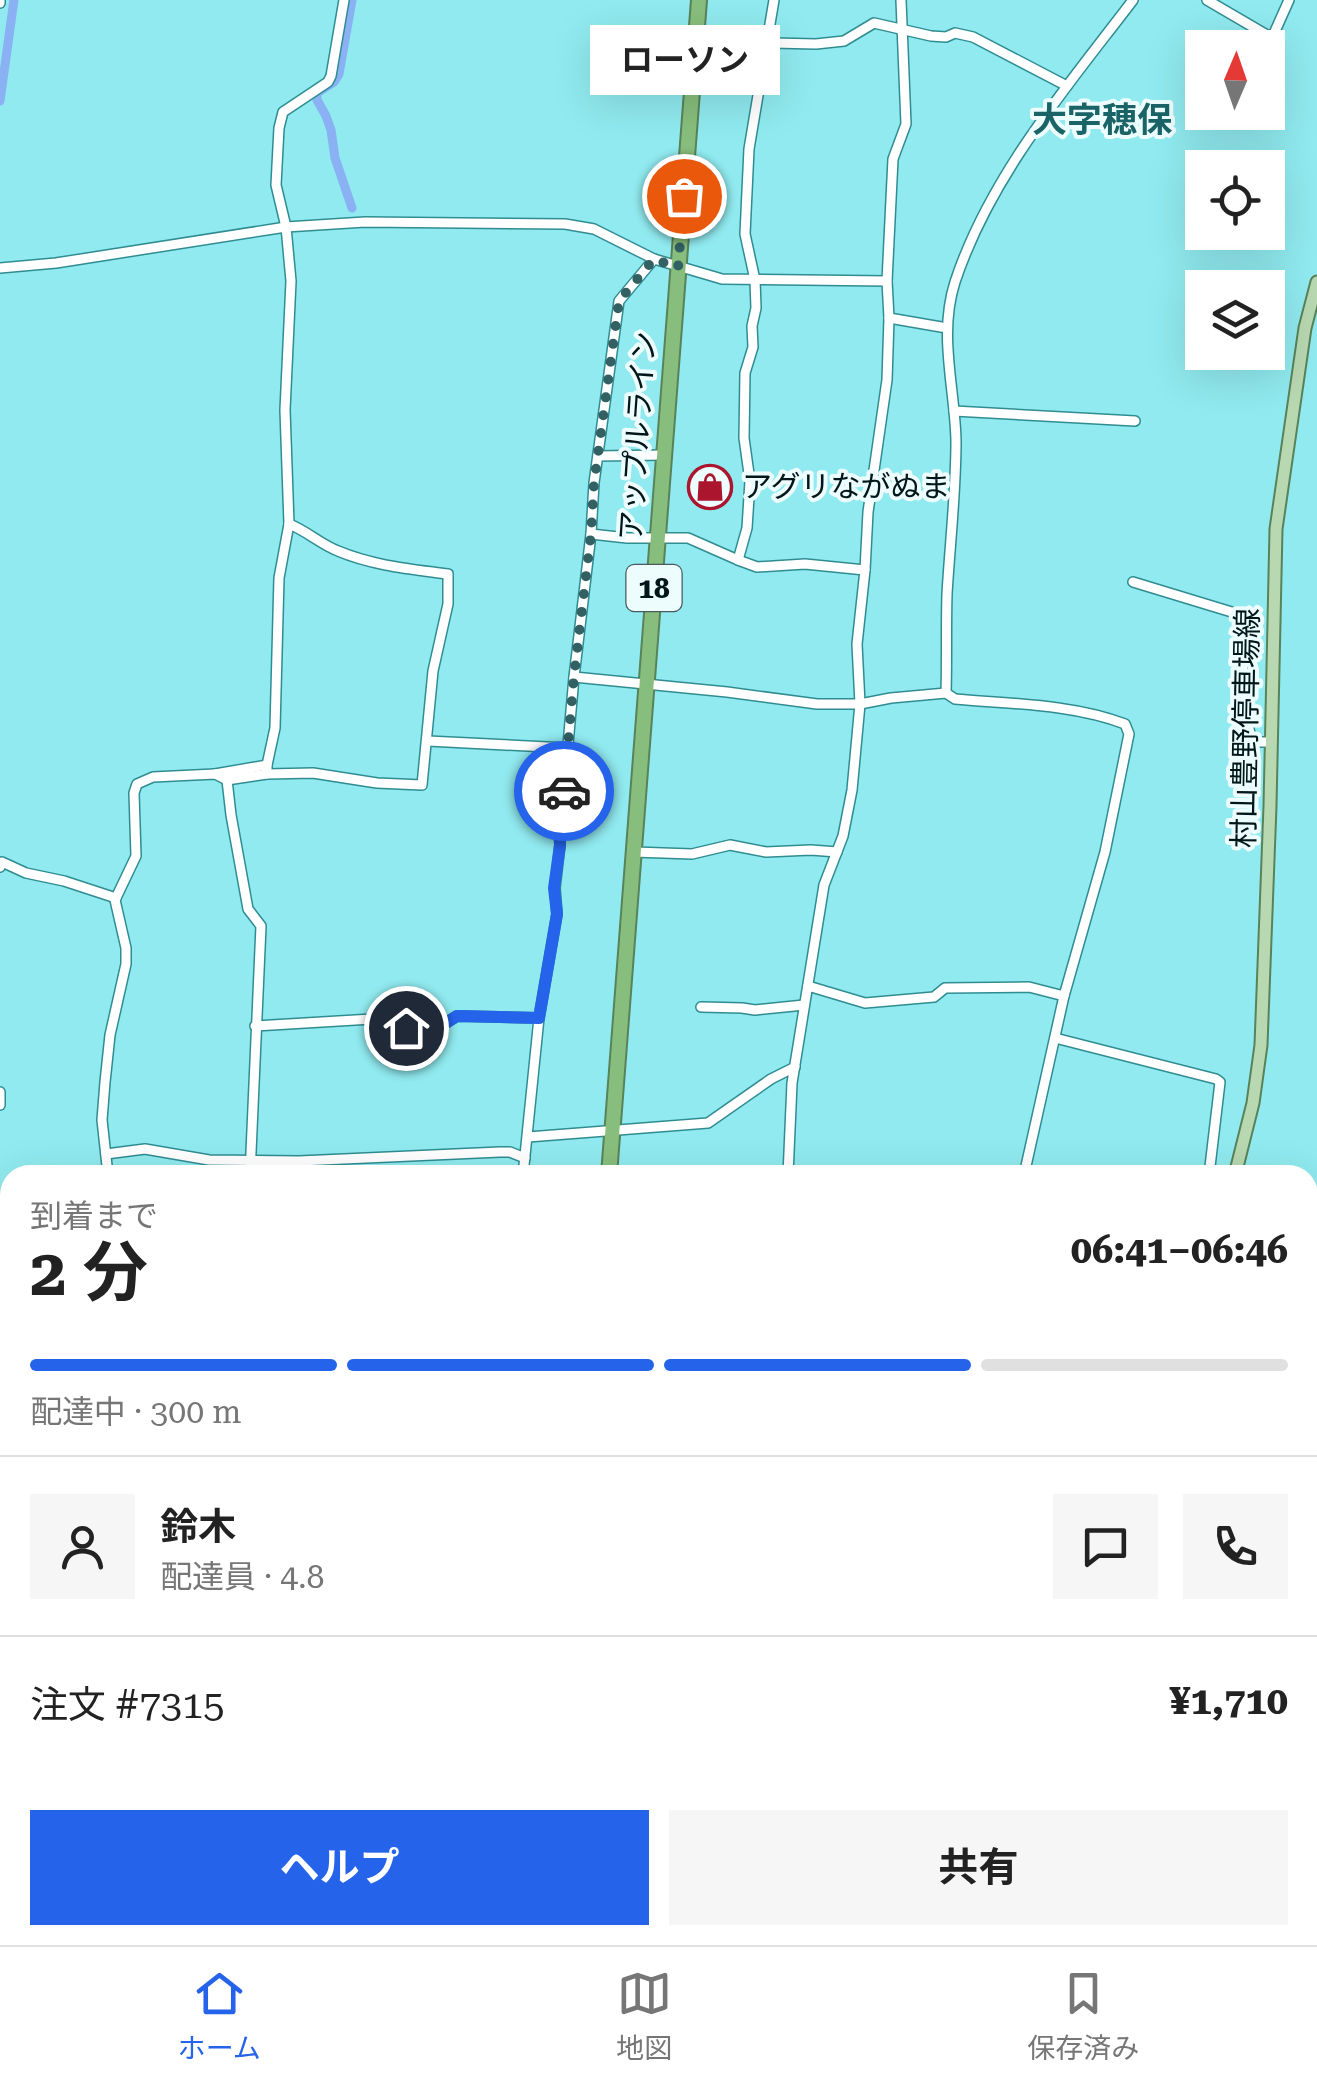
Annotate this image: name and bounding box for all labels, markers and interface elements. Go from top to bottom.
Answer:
callout: ローソン [589,26,779,96]
north arrow [1185,30,1285,130]
map controls [1185,30,1285,370]
text: ローソン [621,41,749,79]
district label: 大字穂保 [1032,100,1173,141]
button: locate [1185,150,1285,250]
pin [642,154,727,239]
icon: bag [657,169,712,224]
button: layers [1185,270,1285,370]
street label: アップルライン [613,330,662,542]
shop icon: アグリながぬま [687,464,733,510]
place label: アグリながぬま [742,469,951,504]
road number: 18 [626,565,682,611]
street label: 村山豊野停車場線 [1226,608,1265,848]
courier [514,741,614,841]
icon: car [537,764,592,819]
pin [364,986,449,1071]
icon: home [379,1001,434,1056]
text: 到着まで [30,1197,158,1235]
text: 06:41–06:46 [1071,1228,1288,1272]
text: 2 分 [30,1235,148,1311]
text: 配達中 · 300 m [30,1393,241,1431]
button: person [30,1494,135,1599]
button: chat [1053,1494,1158,1599]
button: phone [1183,1494,1288,1599]
text: 鈴木 [160,1505,236,1549]
text: 配達員 · 4.8 [160,1558,324,1596]
text: ¥1,710 [1169,1679,1288,1723]
text: 注文 #7315 [30,1683,225,1727]
button: ヘルプ [30,1810,649,1925]
button: 共有 [669,1810,1288,1925]
tab: ホーム [178,1966,261,2066]
tab: 地図 [616,1966,672,2066]
tab: 保存済み [1027,1966,1139,2066]

